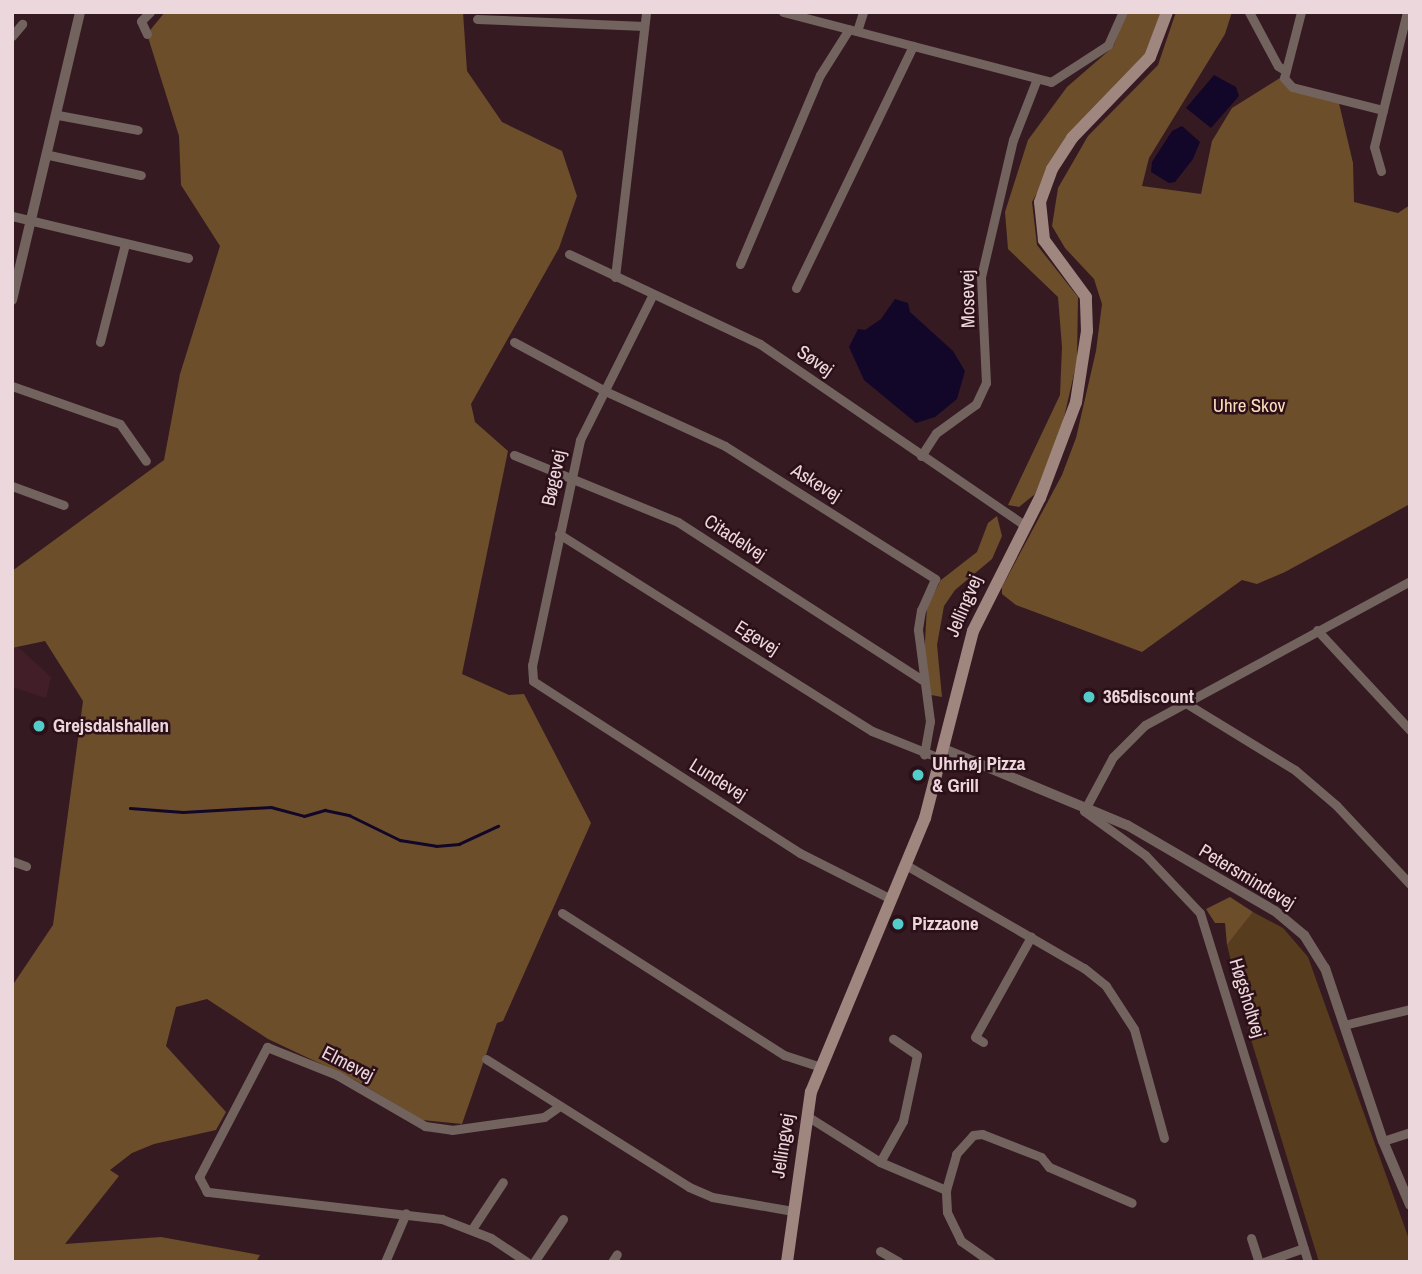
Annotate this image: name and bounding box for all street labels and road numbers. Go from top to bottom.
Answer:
street label: Mosevej [956,270,980,328]
street label: Søvej [793,340,837,382]
street label: Bøgevej [537,448,571,508]
street label: Askevej [787,459,845,507]
street label: Citadelvej [700,510,770,566]
street label: Jellingvej [941,572,987,640]
street label: Egevej [731,616,783,660]
street label: Lundevej [685,754,751,806]
street label: Petersmindevej [1195,839,1299,915]
street label: Høgsholtvej [1224,956,1270,1040]
street label: Elmevej [318,1041,378,1087]
street label: Jellingvej [767,1112,799,1180]

